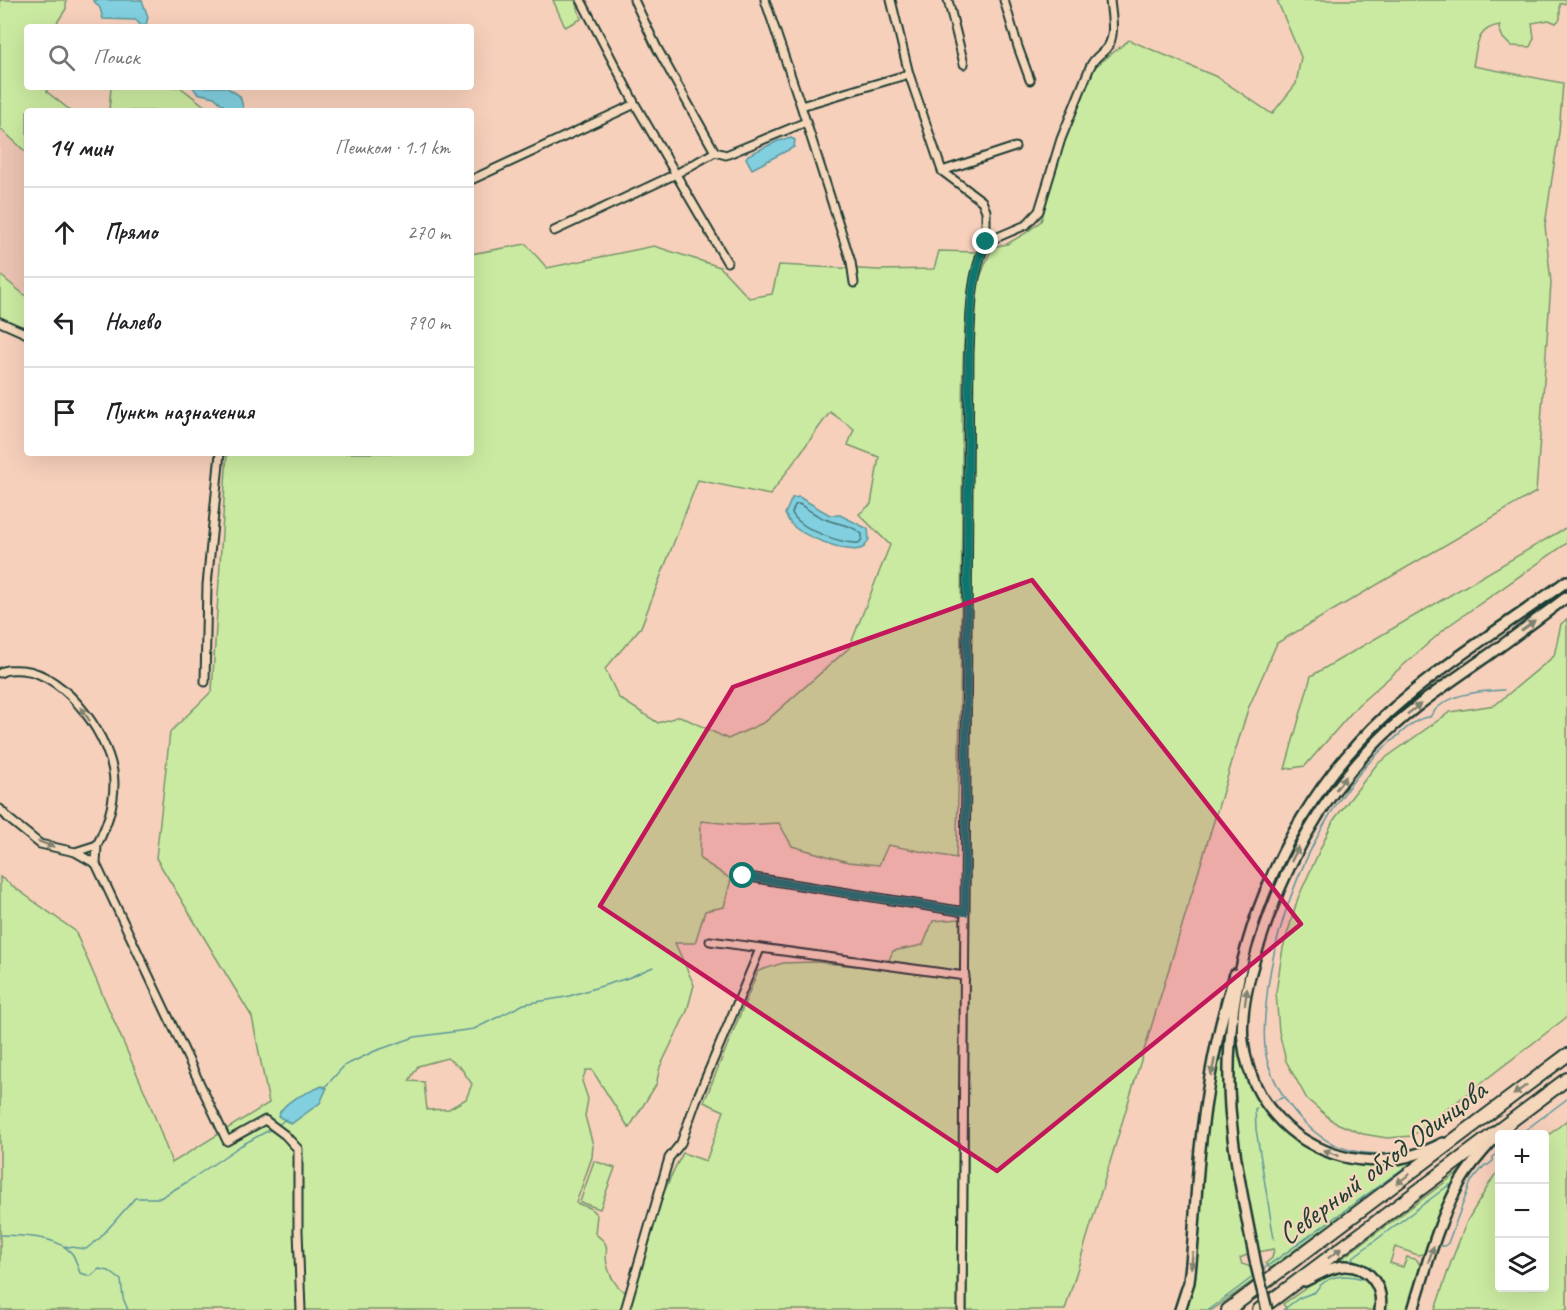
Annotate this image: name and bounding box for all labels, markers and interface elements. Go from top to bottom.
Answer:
search box [24,24,474,90]
icon: search [45,41,78,74]
text: Поиск [93,43,139,71]
text: 14 мин [48,131,113,164]
text: Пешком · 1.1 km [335,135,450,160]
icon: ahead [48,216,81,249]
text: Прямо [105,218,157,246]
text: 270 m [407,220,450,245]
route end [972,228,998,254]
icon: left [48,306,81,339]
text: Налево [105,308,161,336]
text: 790 m [407,310,450,335]
icon: arrive [48,396,81,429]
text: Пункт назначения [105,398,254,426]
one-way arrow [1519,620,1535,632]
one-way arrow [1406,703,1422,716]
one-way arrow [80,706,91,722]
one-way arrow [1334,775,1346,790]
one-way arrow [37,839,55,849]
one-way arrow [1290,845,1300,862]
route start [729,862,755,888]
one-way arrow [1242,988,1251,1007]
one-way arrow [1208,1057,1217,1076]
street label: Северный обход Одинцова [1270,1070,1496,1253]
one-way arrow [1513,1084,1528,1096]
map controls [1495,1130,1549,1292]
button: + [1495,1130,1549,1184]
one-way arrow [1322,1148,1340,1158]
one-way arrow [1396,1172,1411,1184]
button: − [1495,1184,1549,1238]
button: layers [1495,1238,1549,1292]
one-way arrow [1427,1245,1437,1263]
one-way arrow [1327,1247,1343,1259]
one-way arrow [1187,1251,1196,1270]

